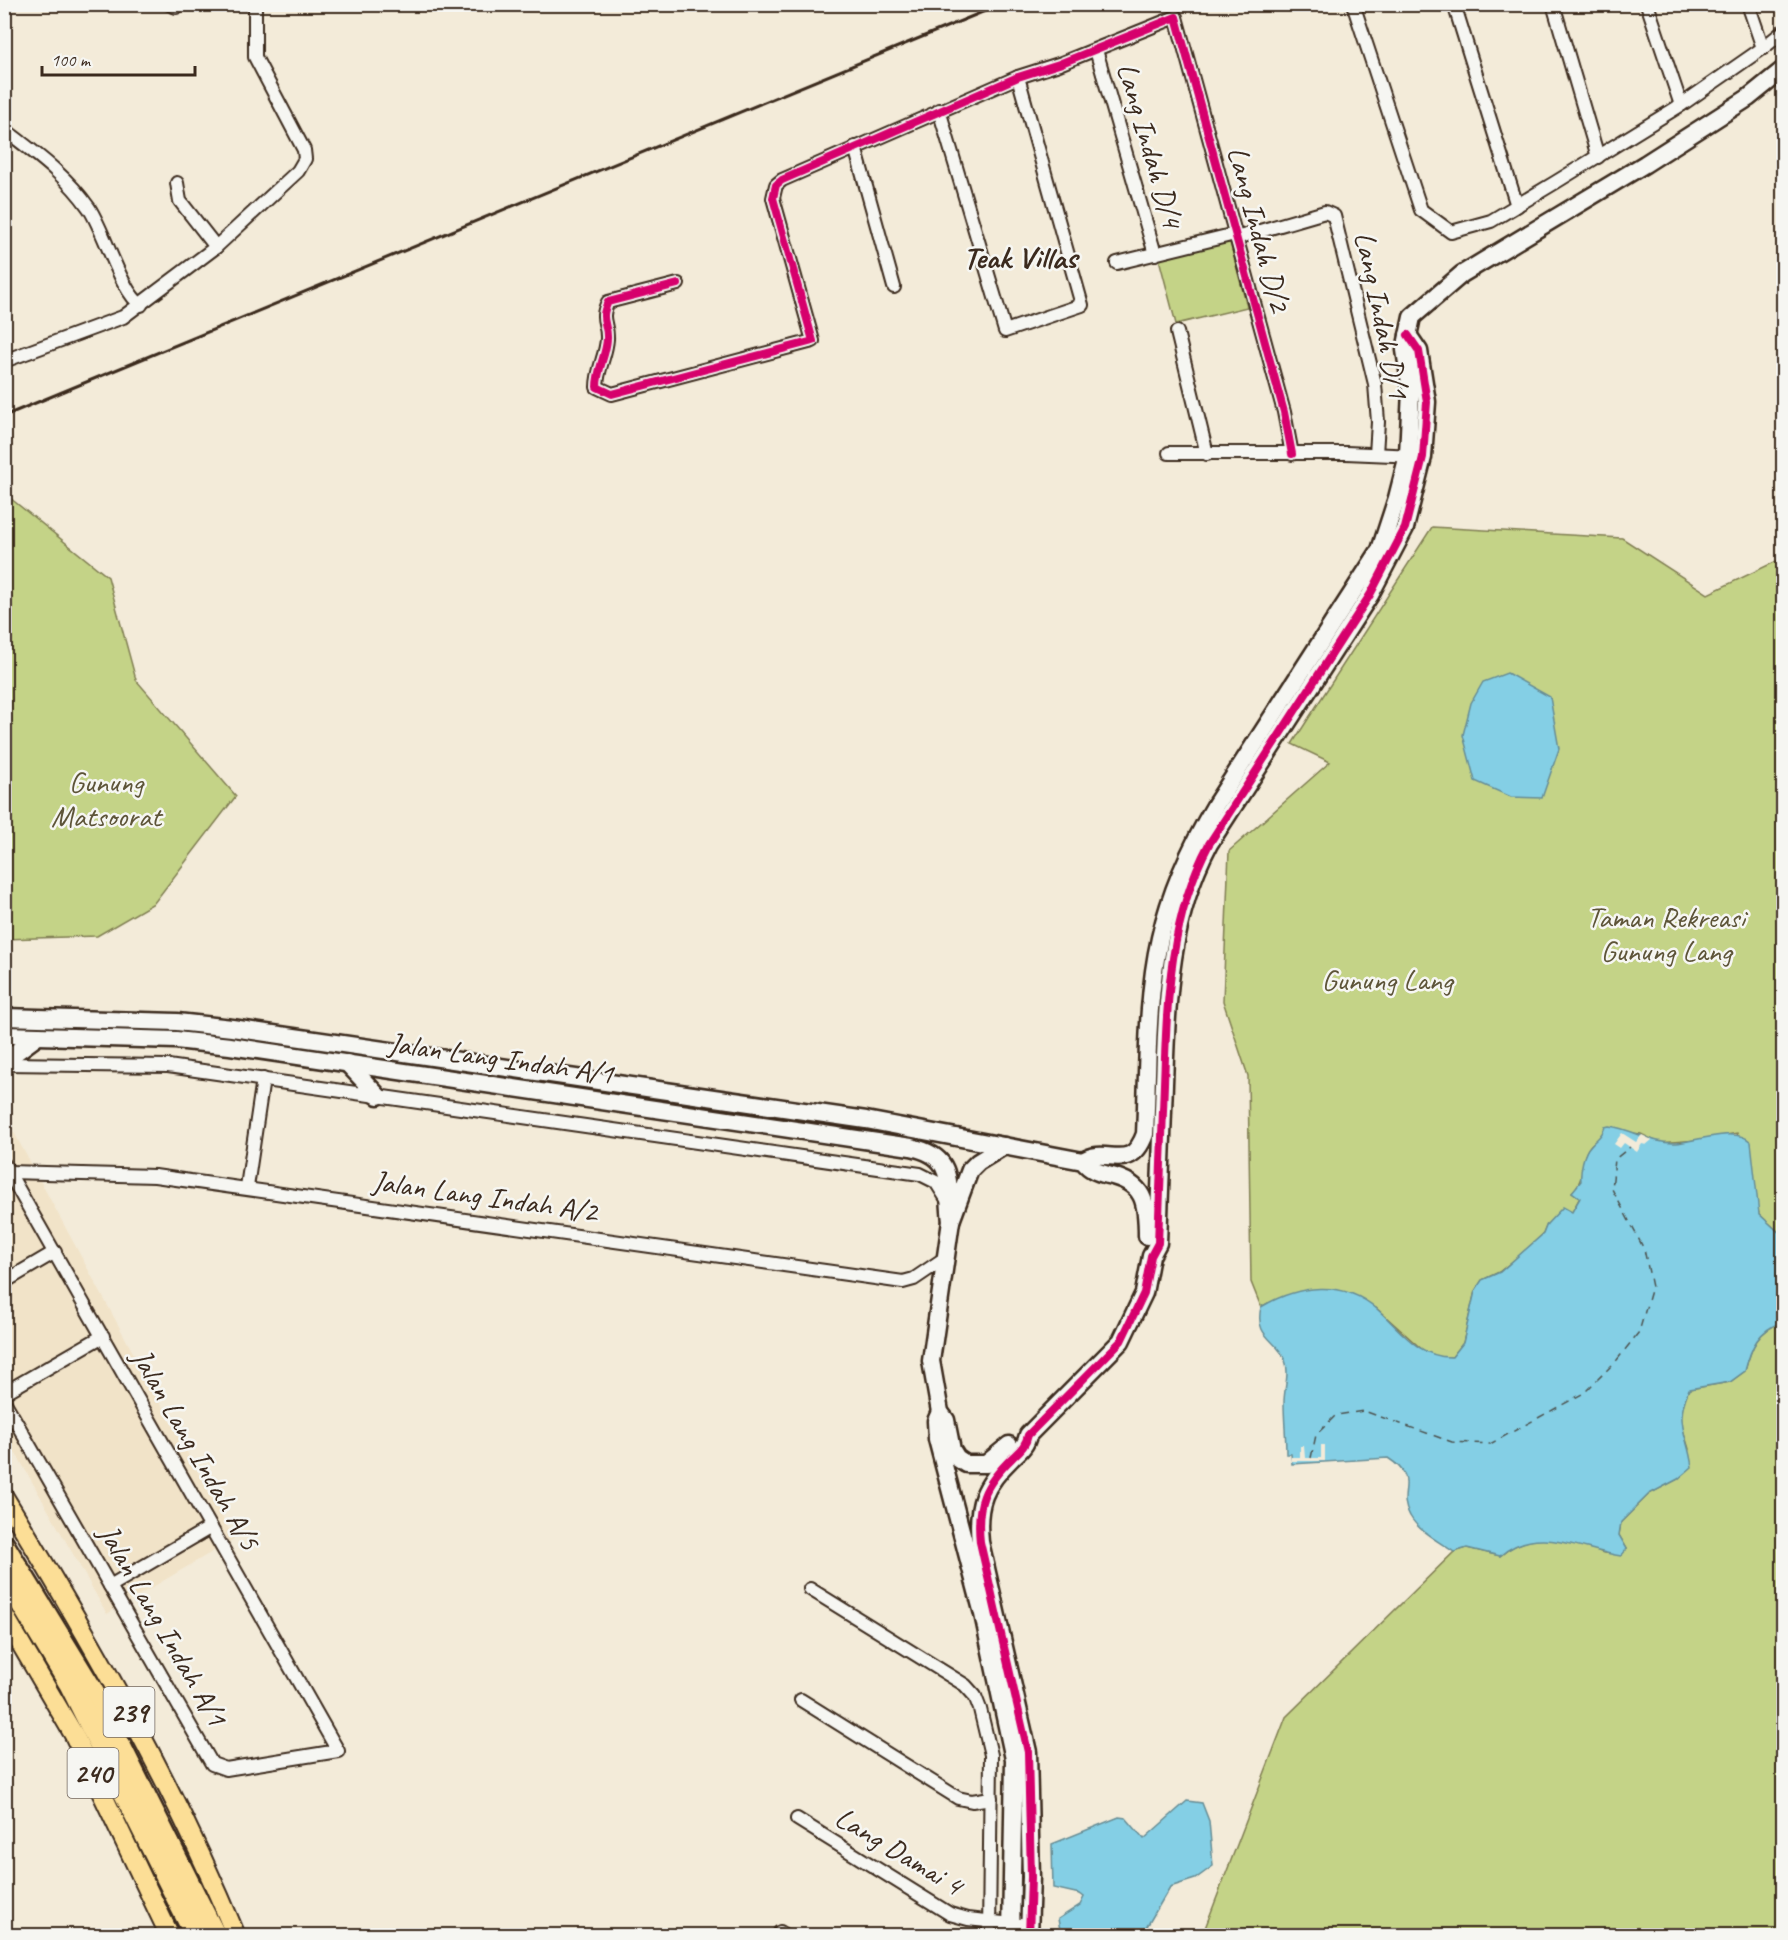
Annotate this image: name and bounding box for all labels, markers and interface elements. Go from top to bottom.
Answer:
scale bar [42,39,195,77]
text: 100 m [51,49,92,71]
street label: Lang Indah D/4 [1108,58,1192,234]
street label: Lang Indah D/2 [1219,142,1300,318]
street label: Lang Indah D/1 [1346,228,1418,403]
district label: Teak Villas [963,237,1080,278]
park label: Gunung Matsoorat [51,763,164,835]
park label: Taman Rekreasi Gunung Lang [1587,898,1748,970]
park label: Gunung Lang [1322,961,1455,999]
street label: Jalan Lang Indah A/1 [384,1023,617,1093]
street label: Jalan Lang Indah A/2 [368,1161,602,1231]
street label: Jalan Lang Indah A/5 [122,1340,270,1558]
street label: Jalan Lang Indah A/1 [89,1516,237,1734]
road number: 239 [104,1687,154,1737]
road number: 240 [68,1748,118,1798]
street label: Lang Damai 4 [828,1798,972,1905]

